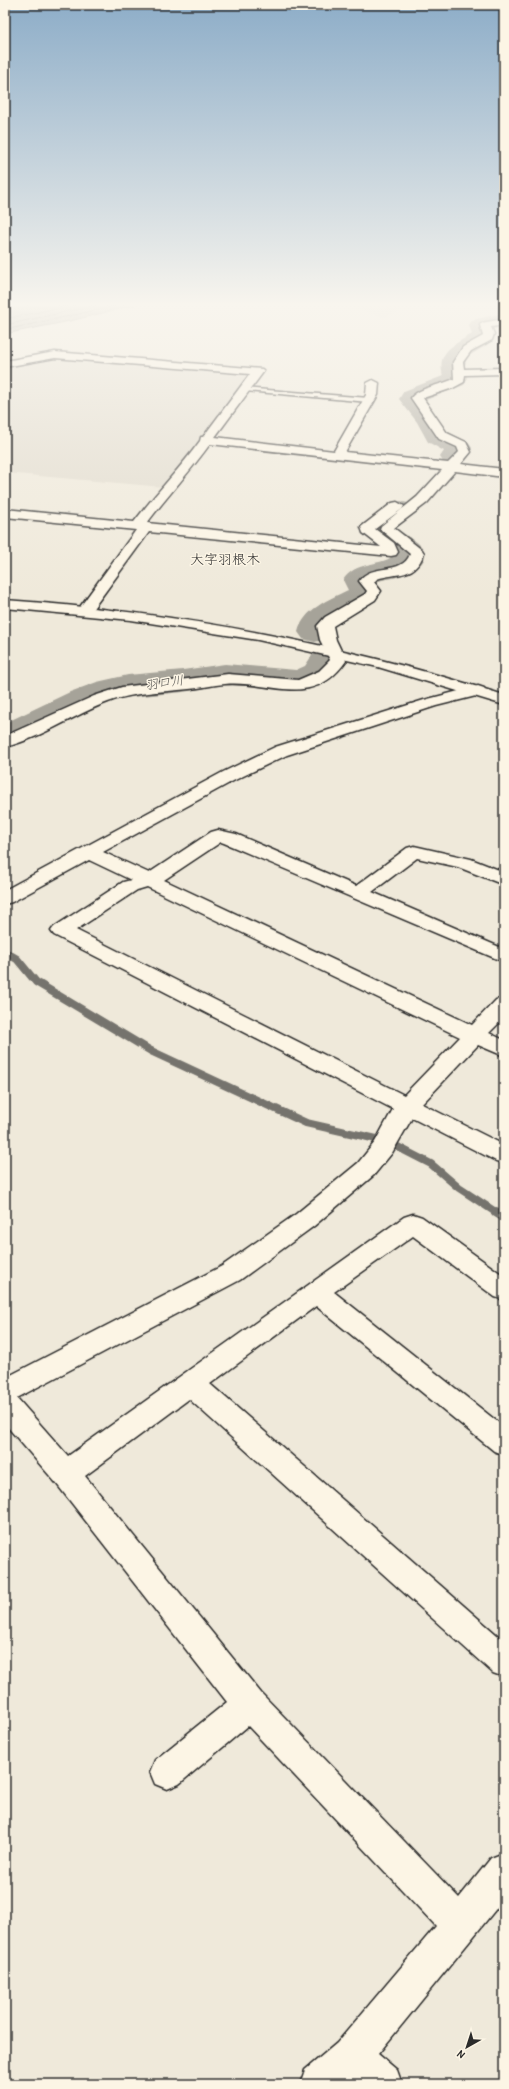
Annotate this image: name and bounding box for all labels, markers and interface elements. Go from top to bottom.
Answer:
district label: 大字羽根木 [190,549,260,568]
water label: 羽口川 [143,670,185,694]
north arrow [447,2027,487,2067]
text: N [454,2047,467,2062]

